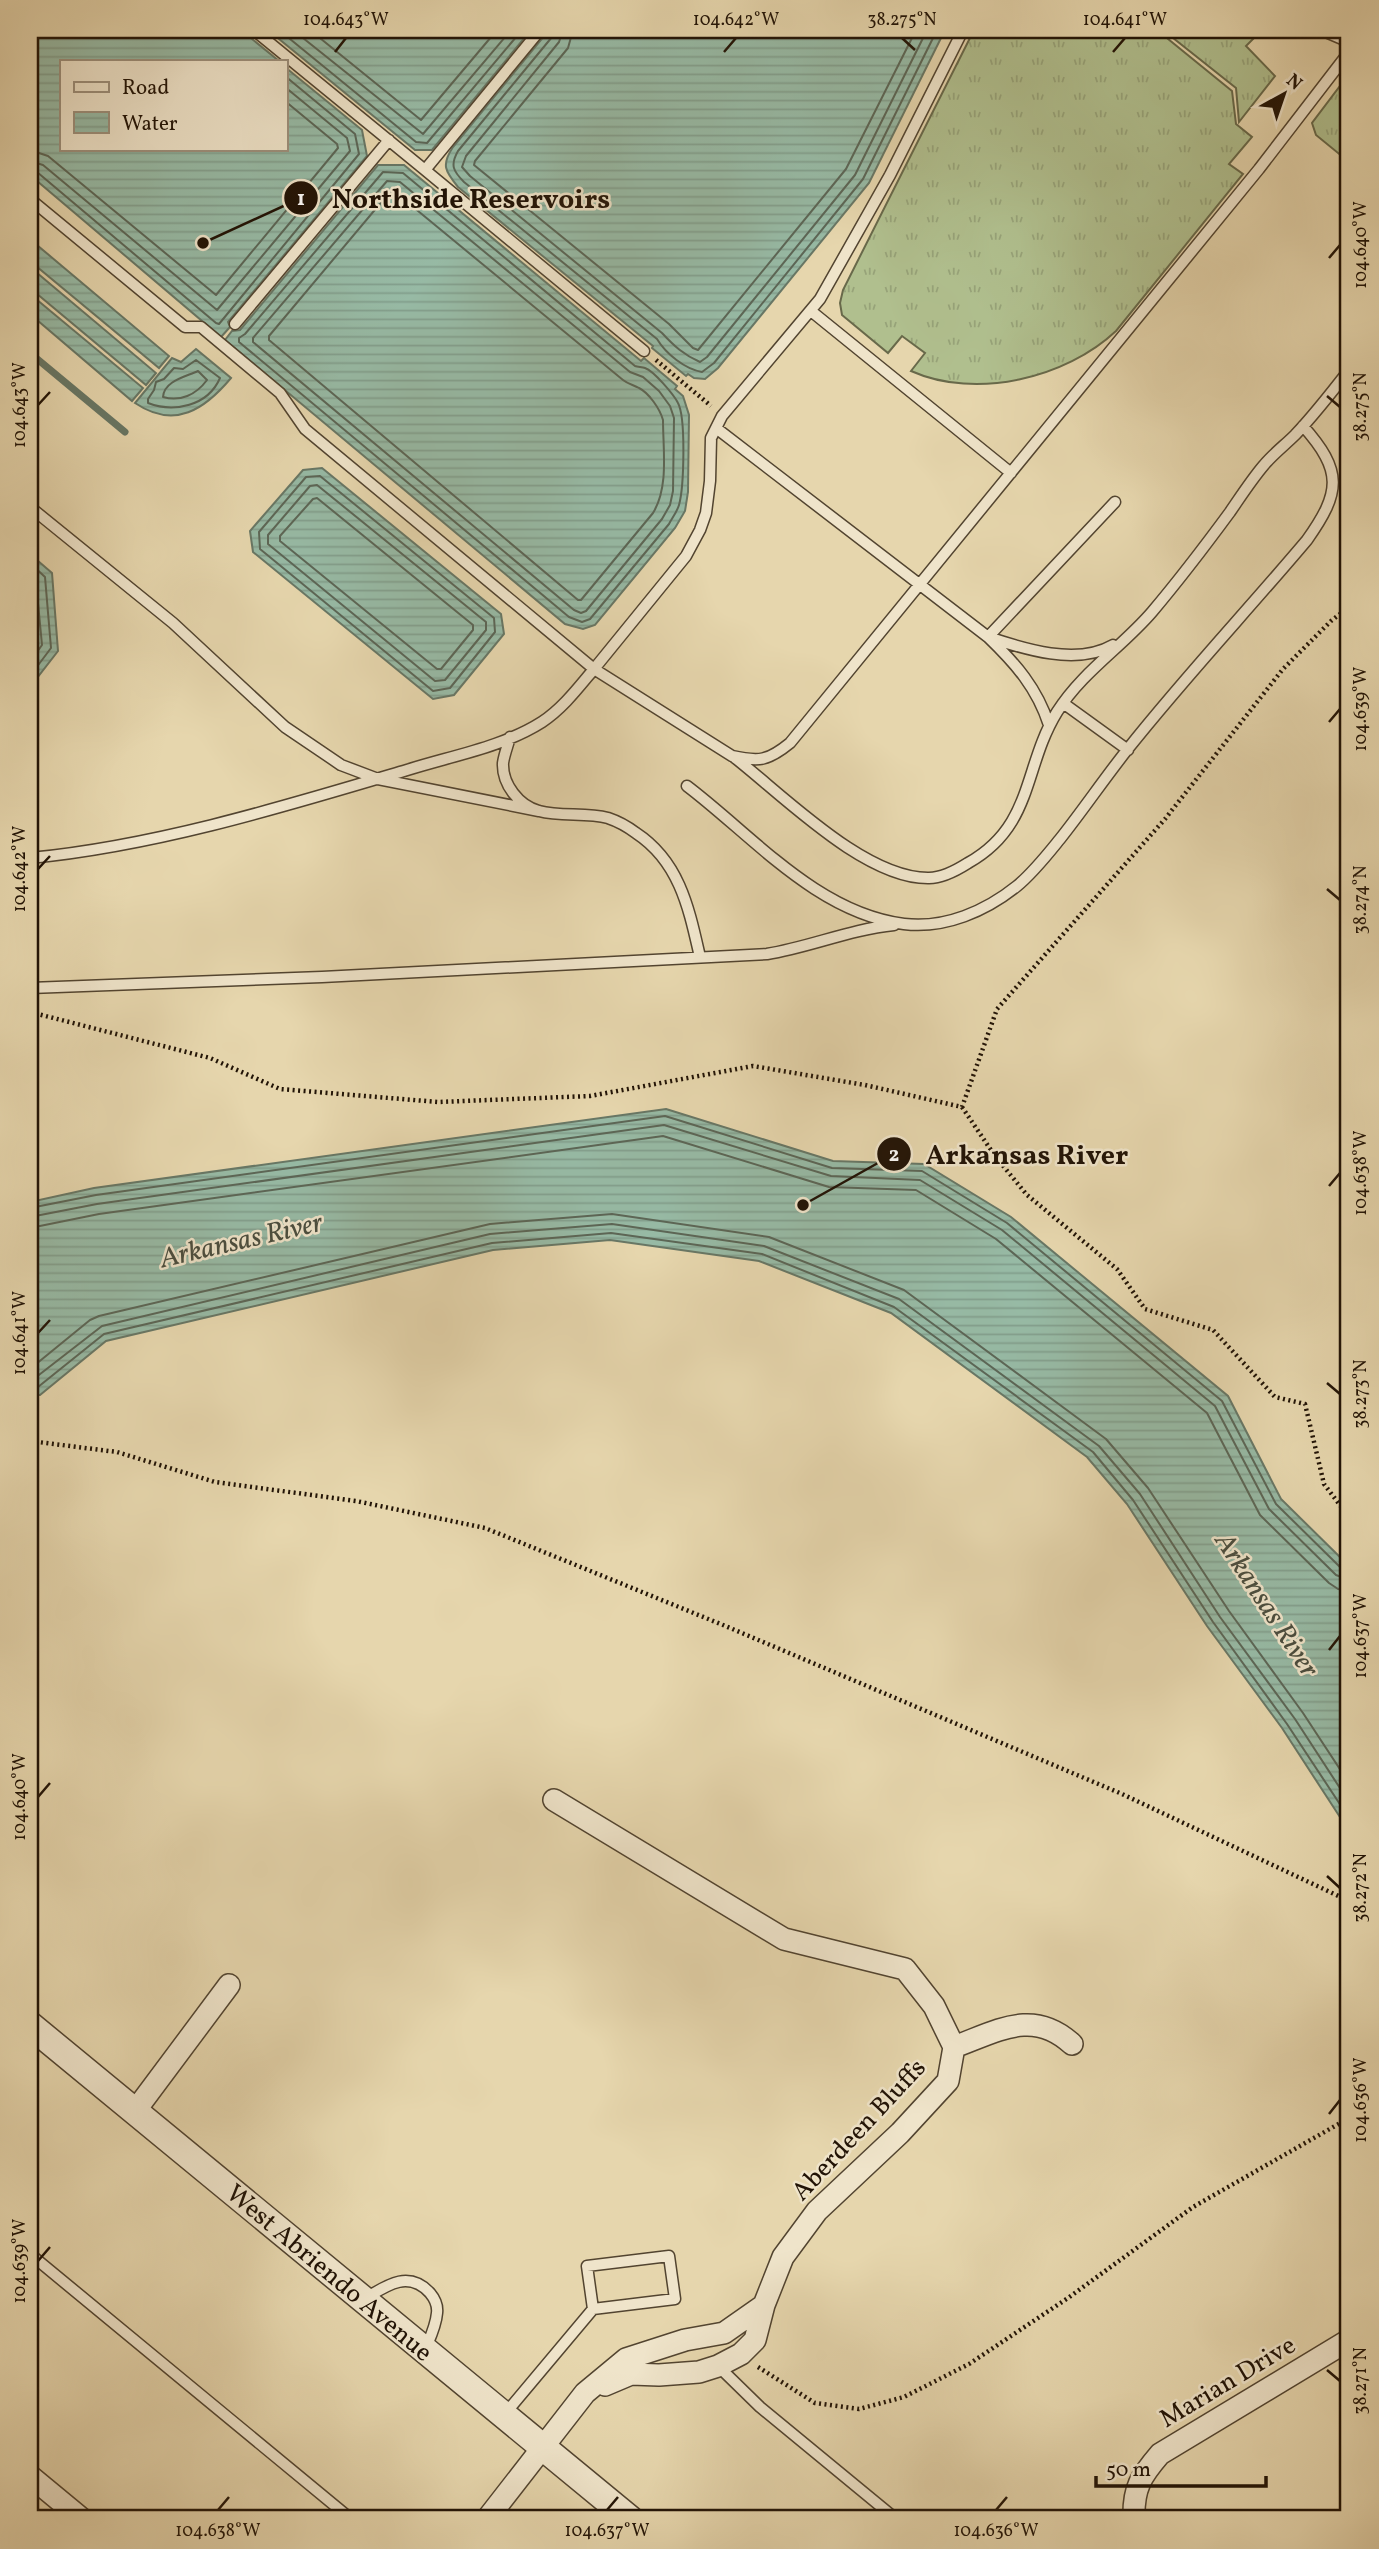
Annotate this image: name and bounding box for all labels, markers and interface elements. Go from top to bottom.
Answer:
text: 104.643°W [303,8,389,33]
text: 104.642°W [693,8,779,33]
text: 38.275°N [867,8,937,33]
text: 104.641°W [1083,8,1167,33]
legend [60,60,287,150]
north arrow [1250,60,1320,130]
text: N [1280,68,1307,97]
text: Road [122,74,169,103]
text: Water [122,110,178,139]
callout: Northside Reservoirs [283,174,624,223]
text: Northside Reservoirs [332,181,610,220]
text: 1 [297,185,305,214]
text: 104.640°W [1349,201,1374,289]
text: 104.643°W [8,362,33,448]
text: 38.275°N [1349,372,1374,442]
text: 104.639°W [1349,667,1374,751]
text: 104.642°W [8,826,33,912]
text: 38.274°N [1349,865,1374,935]
callout: Arkansas River [877,1129,1143,1178]
text: 104.638°W [1349,1130,1374,1216]
text: Arkansas River [926,1137,1128,1176]
text: 2 [889,1141,899,1170]
water label: Arkansas River [155,1204,327,1279]
text: 104.641°W [8,1291,33,1375]
text: 38.273°N [1349,1359,1374,1429]
water label: Arkansas River [1204,1524,1328,1686]
text: 104.637°W [1349,1594,1374,1678]
text: 104.640°W [8,1753,33,1841]
text: 38.272°N [1349,1853,1374,1923]
street label: Aberdeen Bluffs [784,2051,935,2210]
text: 104.636°W [1349,2057,1374,2143]
street label: West Abriendo Avenue [218,2176,440,2371]
text: 104.639°W [8,2219,33,2303]
street label: Marian Drive [1153,2328,1303,2438]
text: 38.271°N [1349,2347,1374,2415]
scale bar [1096,2444,1265,2488]
text: 50 m [1106,2456,1151,2485]
text: 104.638°W [175,2519,261,2544]
text: 104.637°W [565,2519,649,2544]
text: 104.636°W [953,2519,1039,2544]

